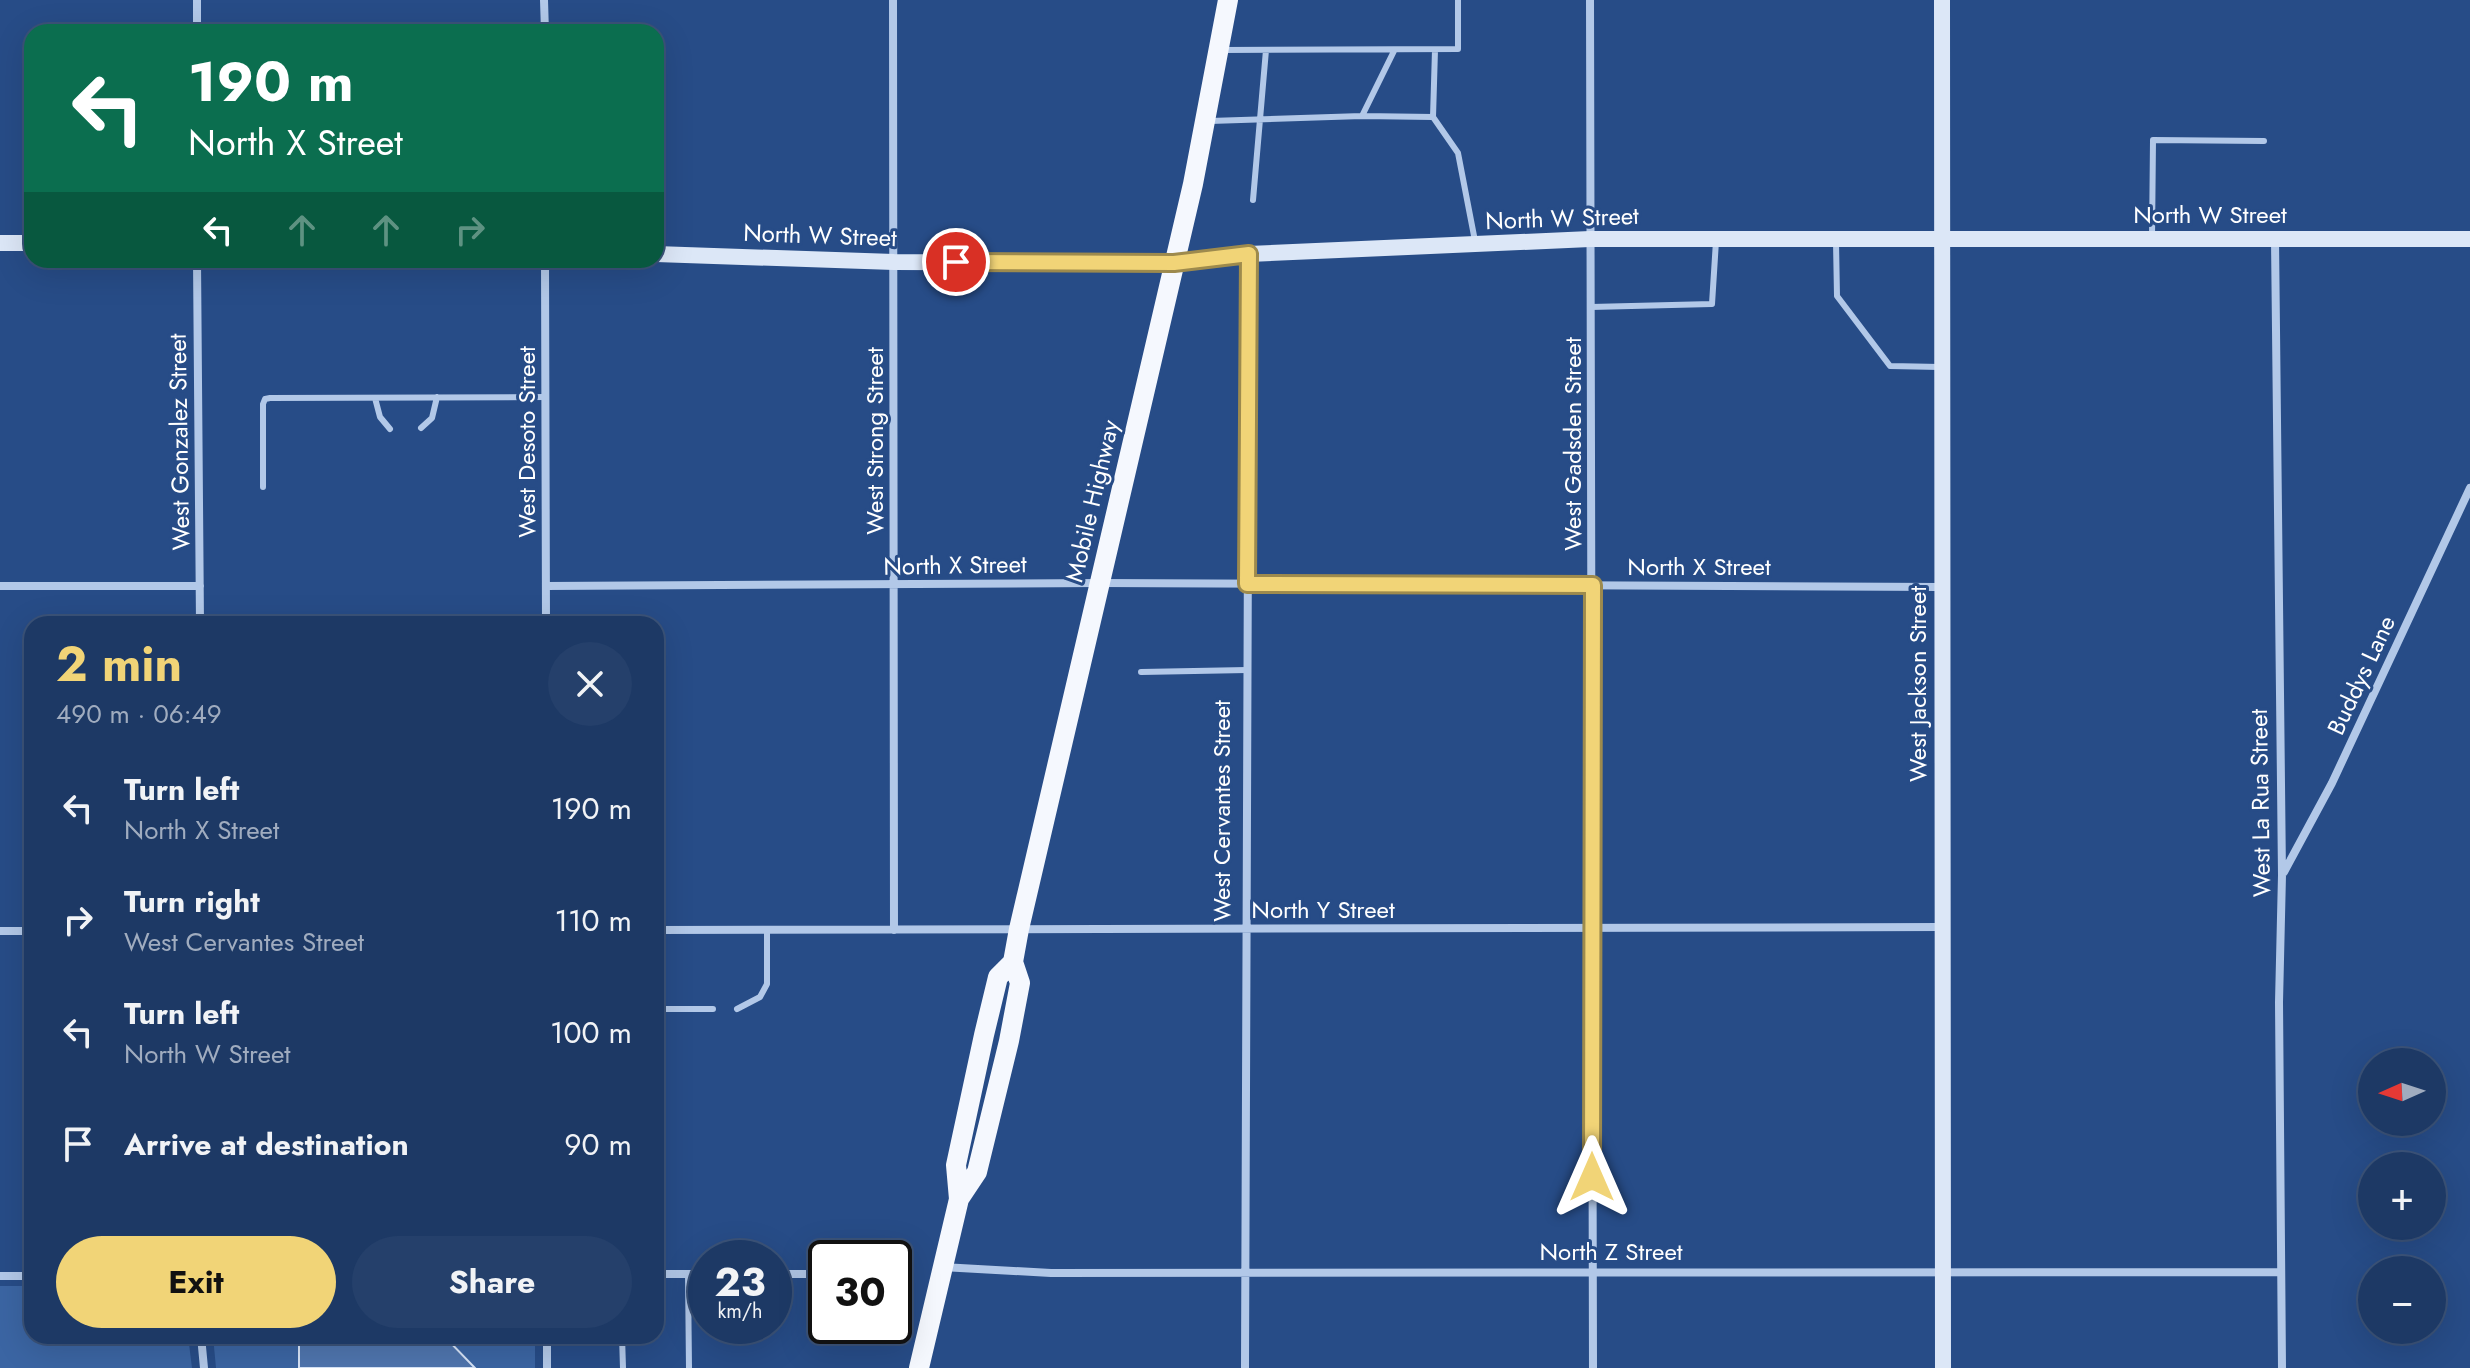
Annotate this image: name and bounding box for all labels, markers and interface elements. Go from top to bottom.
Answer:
text: 190 m [188,41,354,122]
icon: left [56,56,160,160]
text: North X Street [188,116,403,168]
street label: North W Street [2133,197,2287,232]
street label: North W Street [1485,198,1640,238]
icon: left [196,208,240,252]
icon: ahead [280,208,324,252]
icon: ahead [364,208,408,252]
icon: right [448,208,492,252]
street label: North W Street [743,215,898,255]
pin [922,228,990,296]
icon: arrive [934,240,978,284]
street label: West Gonzalez Street [160,333,198,551]
street label: West Gadsden Street [1555,337,1590,551]
street label: West Desoto Street [509,346,544,538]
street label: West Strong Street [857,347,892,535]
street label: Mobile Highway [1056,416,1128,586]
street label: North X Street [883,546,1027,584]
street label: North X Street [1627,549,1771,584]
street label: West Jackson Street [1900,586,1935,782]
street label: Buddys Lane [2318,610,2404,740]
text: 2 min [56,630,182,699]
button: close [548,642,632,726]
text: 490 m · 06:49 [56,695,222,733]
street label: West Cervantes Street [1204,700,1239,922]
street label: West La Rua Street [2241,708,2279,898]
text: Turn left [124,768,239,811]
icon: left [56,786,100,830]
text: 190 m [551,787,632,830]
text: North X Street [124,811,279,849]
text: Turn right [124,880,260,923]
street label: North Y Street [1251,892,1395,927]
icon: right [56,898,100,942]
text: 110 m [555,899,632,942]
text: West Cervantes Street [124,923,364,961]
text: Turn left [124,992,239,1035]
icon: left [56,1010,100,1054]
text: 100 m [550,1011,632,1054]
text: North W Street [124,1035,291,1073]
north arrow [2358,1048,2446,1136]
map controls [2358,1048,2446,1344]
icon: arrive [56,1122,100,1166]
text: Arrive at destination [124,1123,409,1166]
text: 90 m [564,1123,632,1166]
position arrow [1550,1135,1634,1219]
button: + [2358,1152,2446,1240]
street label: North Z Street [1539,1234,1683,1269]
button: Exit [56,1236,336,1328]
button: Share [352,1236,632,1328]
speed limit sign: 30 [808,1240,912,1344]
text: 23 [714,1253,766,1311]
button: − [2358,1256,2446,1344]
text: km/h [717,1297,763,1326]

